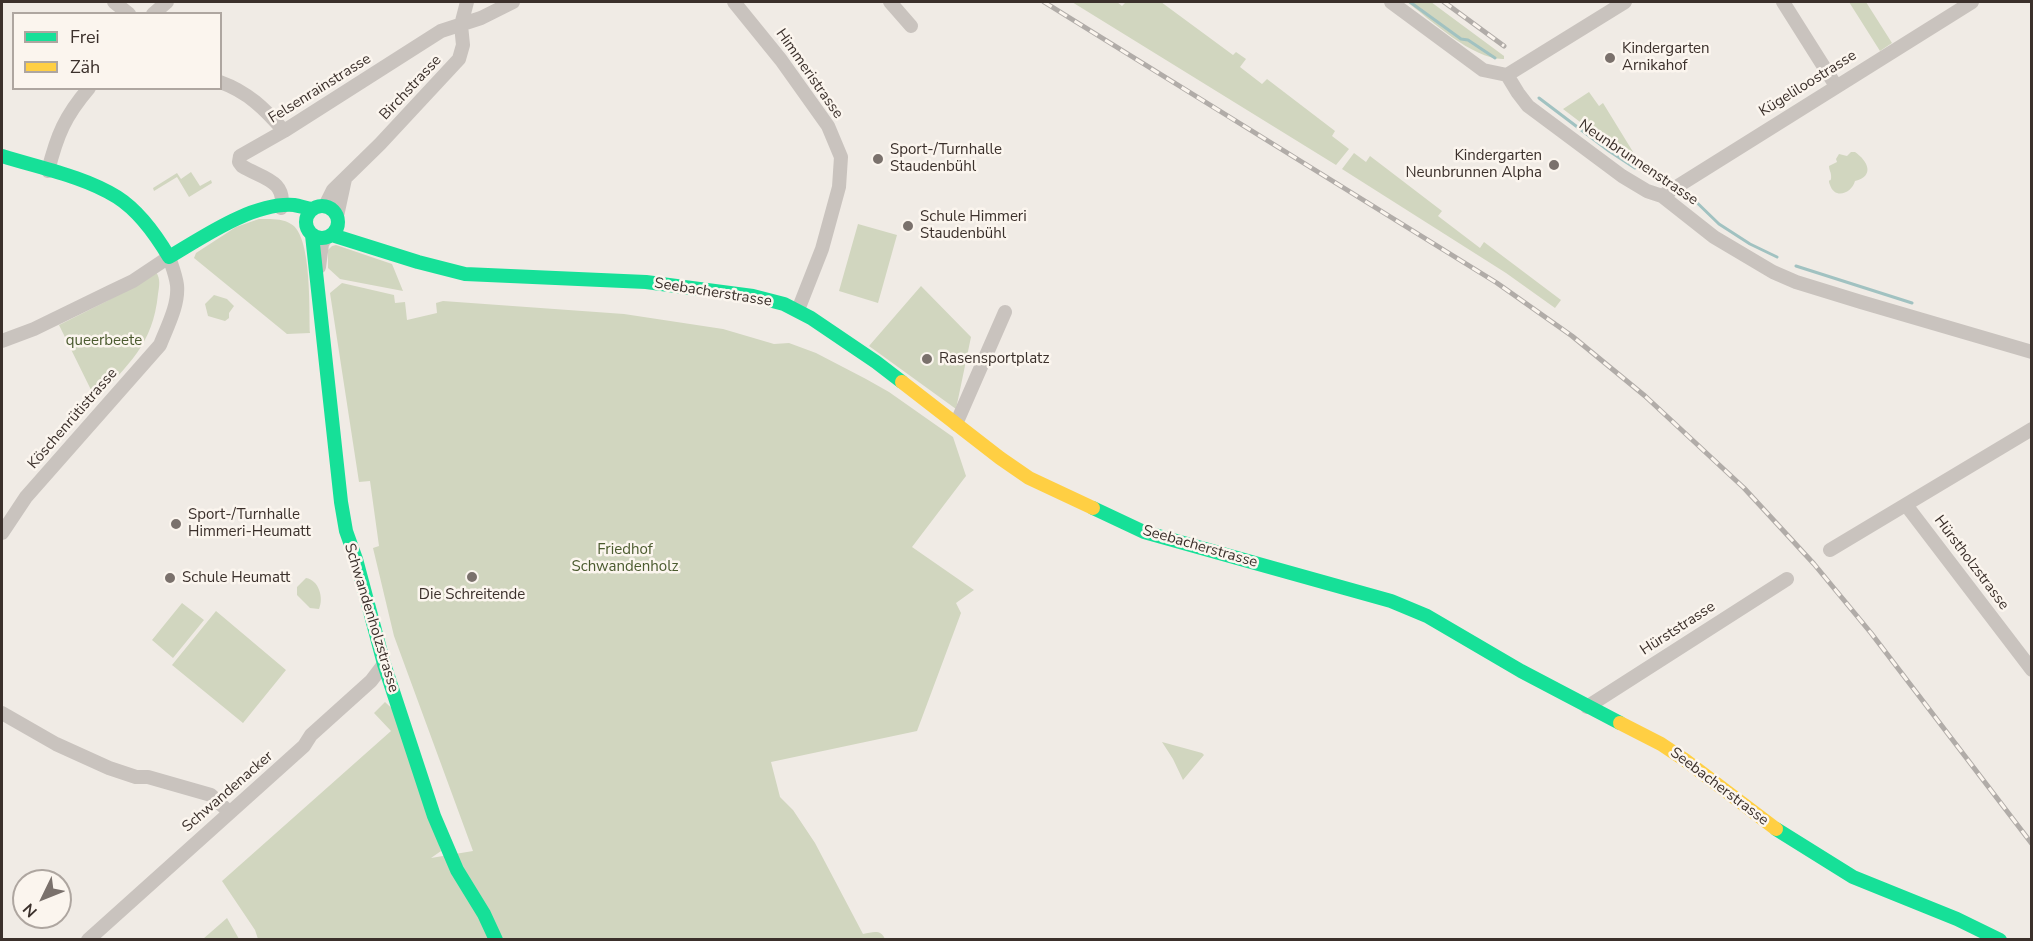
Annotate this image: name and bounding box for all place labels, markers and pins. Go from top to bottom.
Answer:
place label: Kindergarten Arnikahof [1622,40,1710,75]
marker: Kindergarten Arnikahof [1603,51,1617,65]
place label: Sport-/Turnhalle Staudenbühl [890,141,1002,176]
place label: Kindergarten Neunbrunnen Alpha [1405,147,1542,182]
marker: Sport-/Turnhalle Staudenbühl [871,152,885,166]
marker: Kindergarten Neunbrunnen Alpha [1547,158,1561,172]
place label: Schule Himmeri Staudenbühl [920,208,1027,243]
marker: Schule Himmeri Staudenbühl [901,219,915,233]
place label: Rasensportplatz [939,350,1049,368]
marker: Rasensportplatz [920,352,934,366]
place label: Sport-/Turnhalle Himmeri-Heumatt [188,506,311,541]
marker: Sport-/Turnhalle Himmeri-Heumatt [169,517,183,531]
place label: Schule Heumatt [182,569,290,587]
marker: Die Schreitende [465,570,479,584]
marker: Schule Heumatt [163,571,177,585]
place label: Die Schreitende [419,586,525,604]

